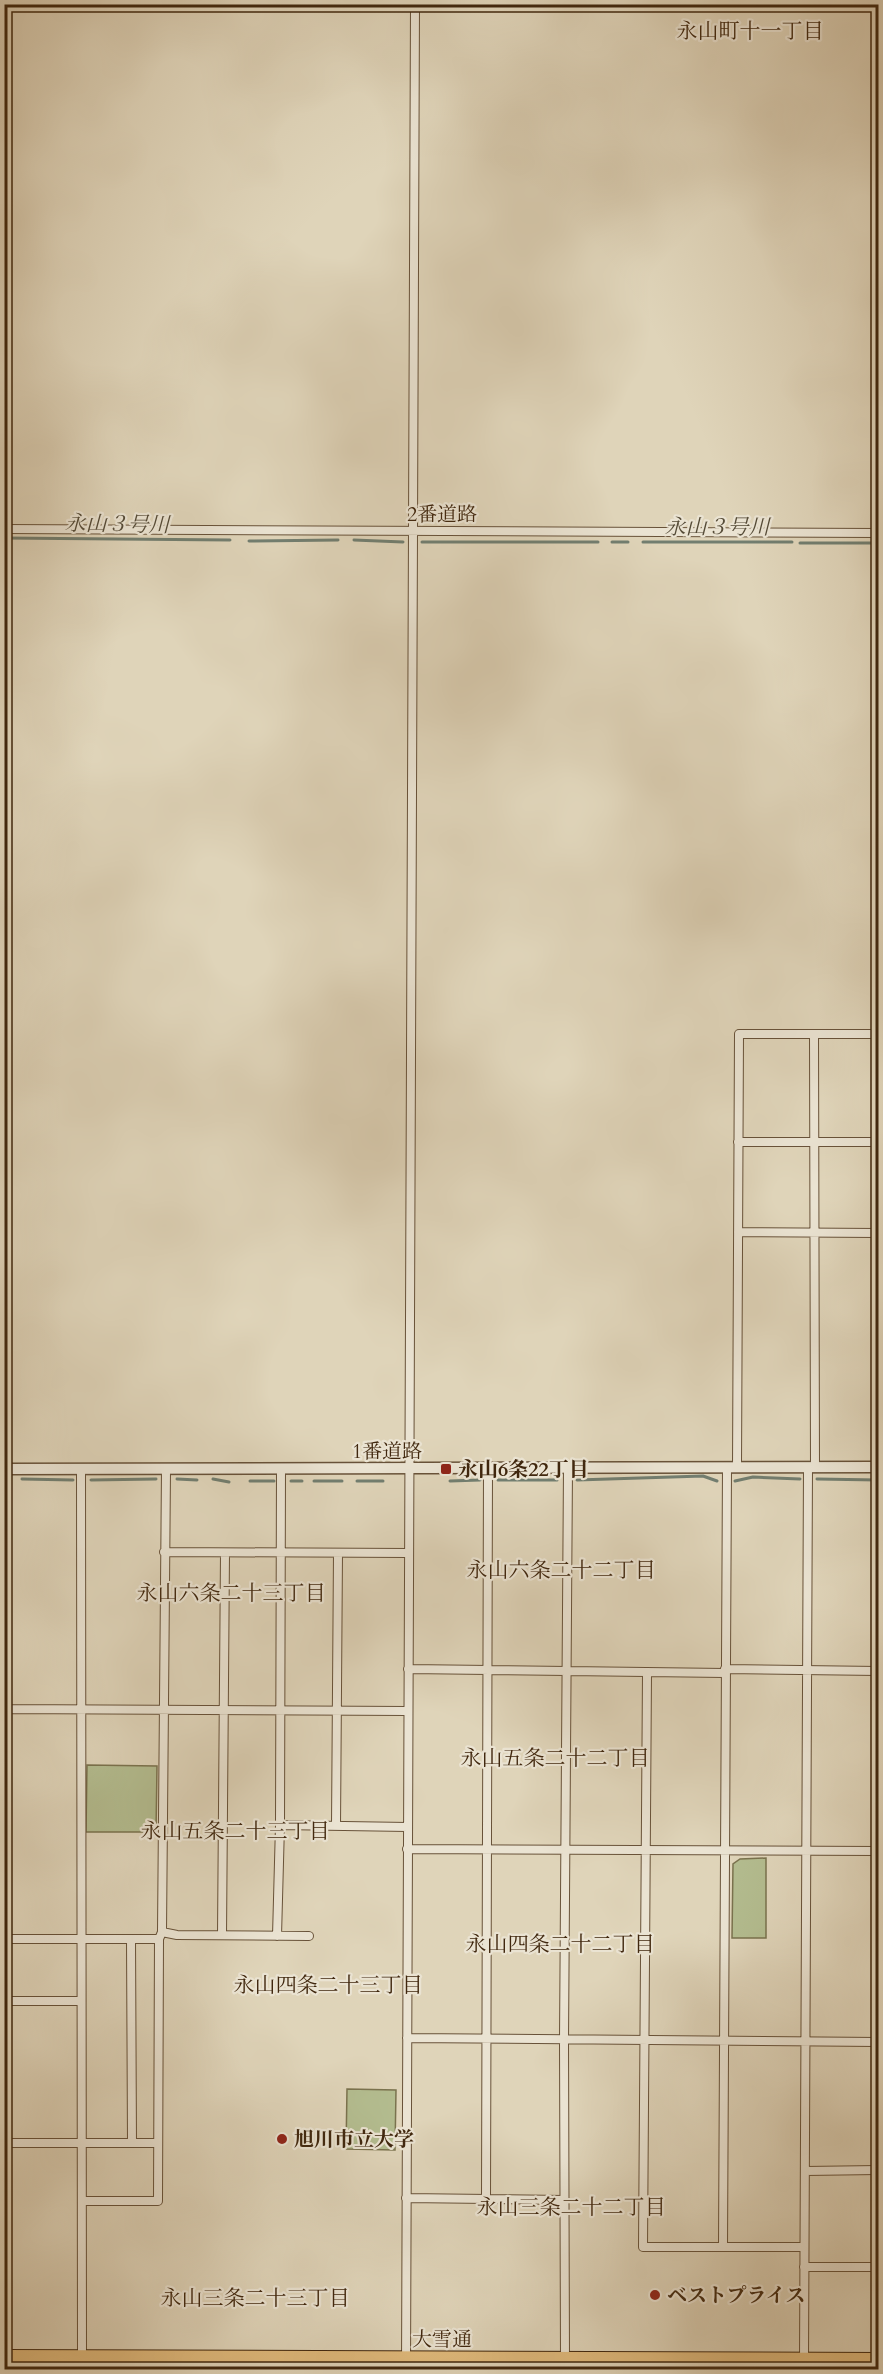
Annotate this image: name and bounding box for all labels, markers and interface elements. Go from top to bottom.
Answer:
district label: 永山町十一丁目 [677,17,824,46]
street label: 2番道路 [407,501,477,528]
water label: 永山３号川 [64,509,172,540]
water label: 永山３号川 [665,513,771,542]
street label: 1番道路 [352,1438,422,1465]
place label: 永山6条22丁目 [458,1456,589,1483]
marker: 永山6条22丁目 [439,1462,453,1476]
district label: 永山六条二十二丁目 [467,1556,656,1585]
district label: 永山六条二十三丁目 [137,1579,326,1608]
district label: 永山五条二十二丁目 [461,1744,650,1773]
district label: 永山五条二十三丁目 [141,1817,330,1846]
district label: 永山四条二十二丁目 [466,1930,655,1959]
district label: 永山四条二十三丁目 [234,1971,423,2000]
place label: 旭川市立大学 [294,2126,414,2153]
marker: 旭川市立大学 [275,2132,289,2146]
district label: 永山三条二十二丁目 [477,2193,666,2222]
place label: ベストプライス [667,2282,806,2309]
district label: 永山三条二十三丁目 [161,2284,350,2313]
marker: ベストプライス [648,2288,662,2302]
street label: 大雪通 [412,2326,472,2353]

